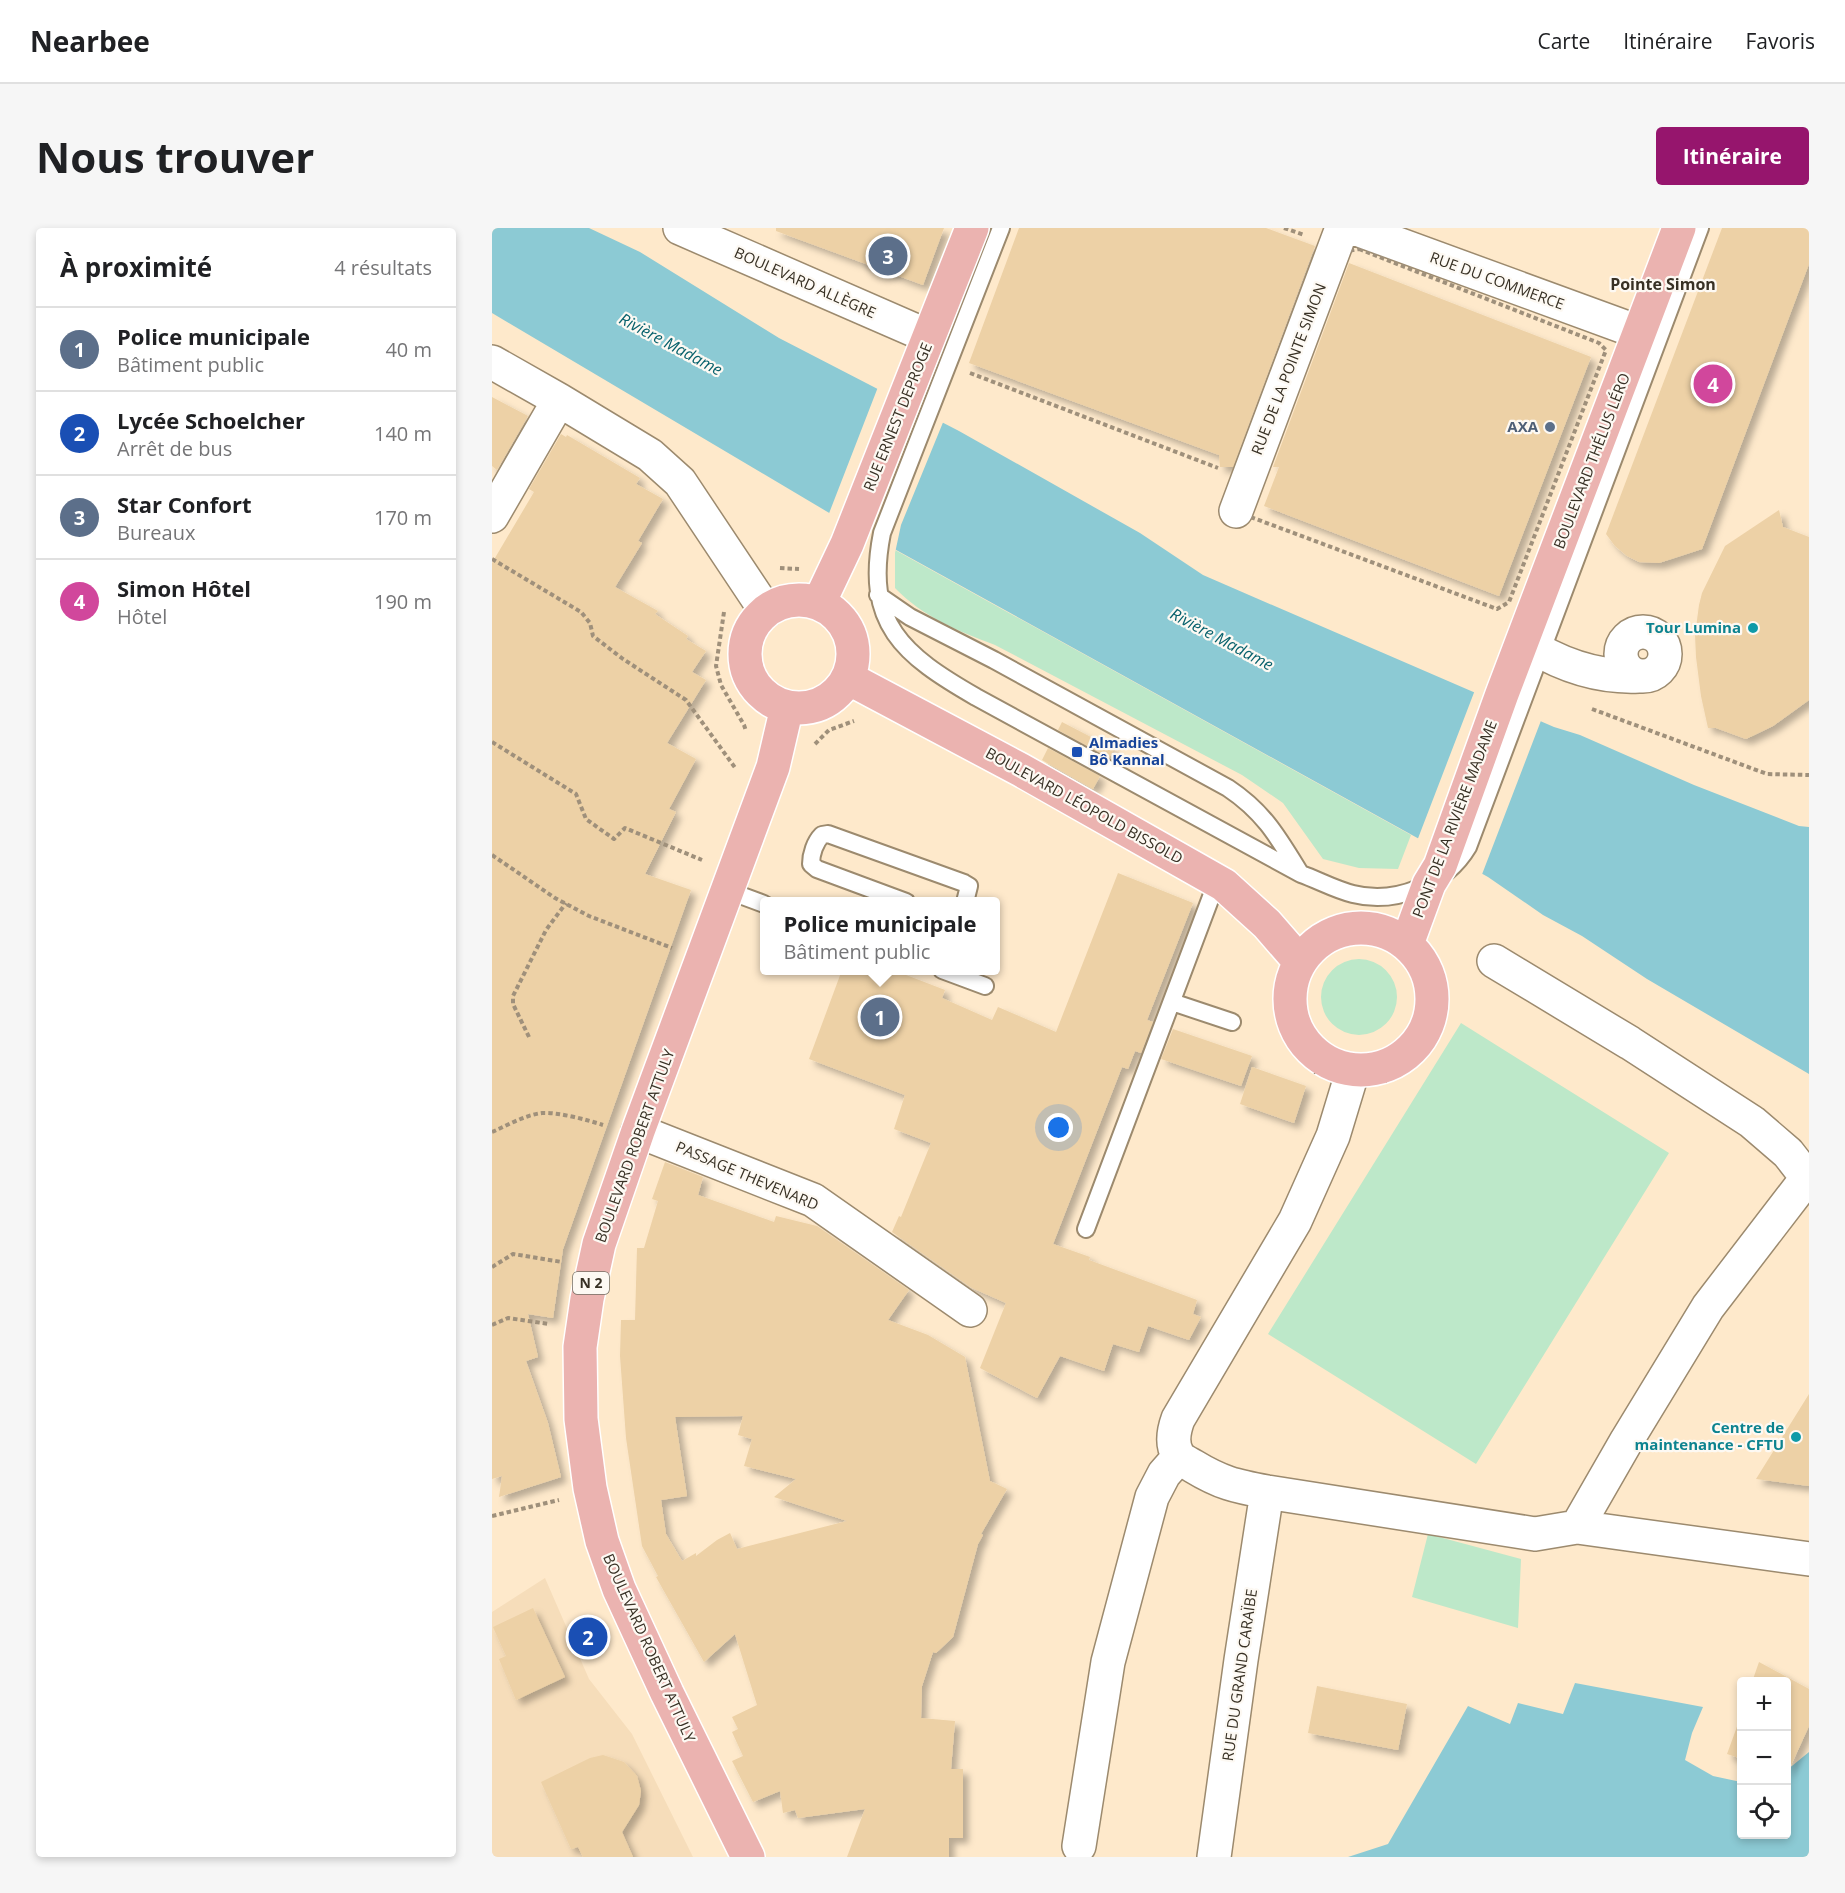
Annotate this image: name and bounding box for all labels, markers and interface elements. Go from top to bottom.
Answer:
text: Nearbee [30,22,150,60]
text: Carte [1537,27,1590,55]
text: Itinéraire [1623,27,1712,55]
text: Favoris [1745,27,1815,55]
button: Itinéraire [1656,127,1809,185]
text: Nous trouver [36,128,314,185]
pin: 3 [868,234,908,279]
street label: BOULEVARD ALLÈGRE [731,242,879,322]
street label: RUE DU COMMERCE [1427,246,1567,314]
text: À proximité [60,249,212,285]
text: 4 résultats [334,254,432,281]
district label: Pointe Simon [1610,273,1716,295]
street label: RUE DE LA POINTE SIMON [1246,280,1330,457]
water label: Rivière Madame [616,308,726,380]
text: Police municipale [117,321,310,351]
text: 1 [74,336,85,363]
text: 40 m [385,336,432,363]
street label: RUE ERNEST DEPROGE [858,339,936,494]
text: Bâtiment public [117,351,264,378]
pin: 4 [1694,362,1732,406]
street label: BOULEVARD THÉLUS LÉRO [1548,370,1634,551]
text: Lycée Schoelcher [117,405,305,435]
place label: AXA [1507,416,1539,436]
text: 2 [74,420,85,447]
text: 140 m [374,420,432,447]
marker: AXA [1543,420,1557,434]
text: Arrêt de bus [117,435,232,462]
text: Star Confort [117,489,251,519]
text: 3 [74,504,85,531]
text: 170 m [374,504,432,531]
text: Bureaux [117,519,195,546]
text: Simon Hôtel [117,573,251,603]
text: 4 [74,588,85,615]
text: 190 m [374,588,432,615]
text: Hôtel [117,603,167,630]
water label: Rivière Madame [1167,603,1277,675]
place label: Tour Lumina [1646,617,1741,637]
marker: Tour Lumina [1746,621,1760,635]
street label: PONT DE LA RIVIÈRE MADAME [1407,717,1501,920]
place label: Almadies Bô Kannal [1089,732,1165,769]
street label: BOULEVARD LÉOPOLD BISSOLD [982,742,1187,868]
marker: Almadies Bô Kannal [1070,745,1084,759]
popup [760,897,1000,975]
text: Police municipale [783,908,977,938]
text: Bâtiment public [783,938,930,965]
pin: 1 [860,994,900,1040]
street label: BOULEVARD ROBERT ATTULY [590,1046,679,1245]
your location [1044,1113,1073,1142]
street label: PASSAGE THEVENARD [673,1136,822,1214]
road number: N 2 [573,1272,609,1294]
place label: Centre de maintenance - CFTU [1635,1417,1784,1454]
marker: Centre de maintenance - CFTU [1789,1430,1803,1444]
street label: BOULEVARD ROBERT ATTULY [599,1550,701,1746]
street label: RUE DU GRAND CARAÏBE [1217,1587,1261,1762]
pin: 2 [568,1614,608,1660]
map controls [1737,1677,1791,1839]
button: + [1737,1677,1791,1731]
button: − [1737,1731,1791,1785]
button: locate [1737,1785,1791,1839]

